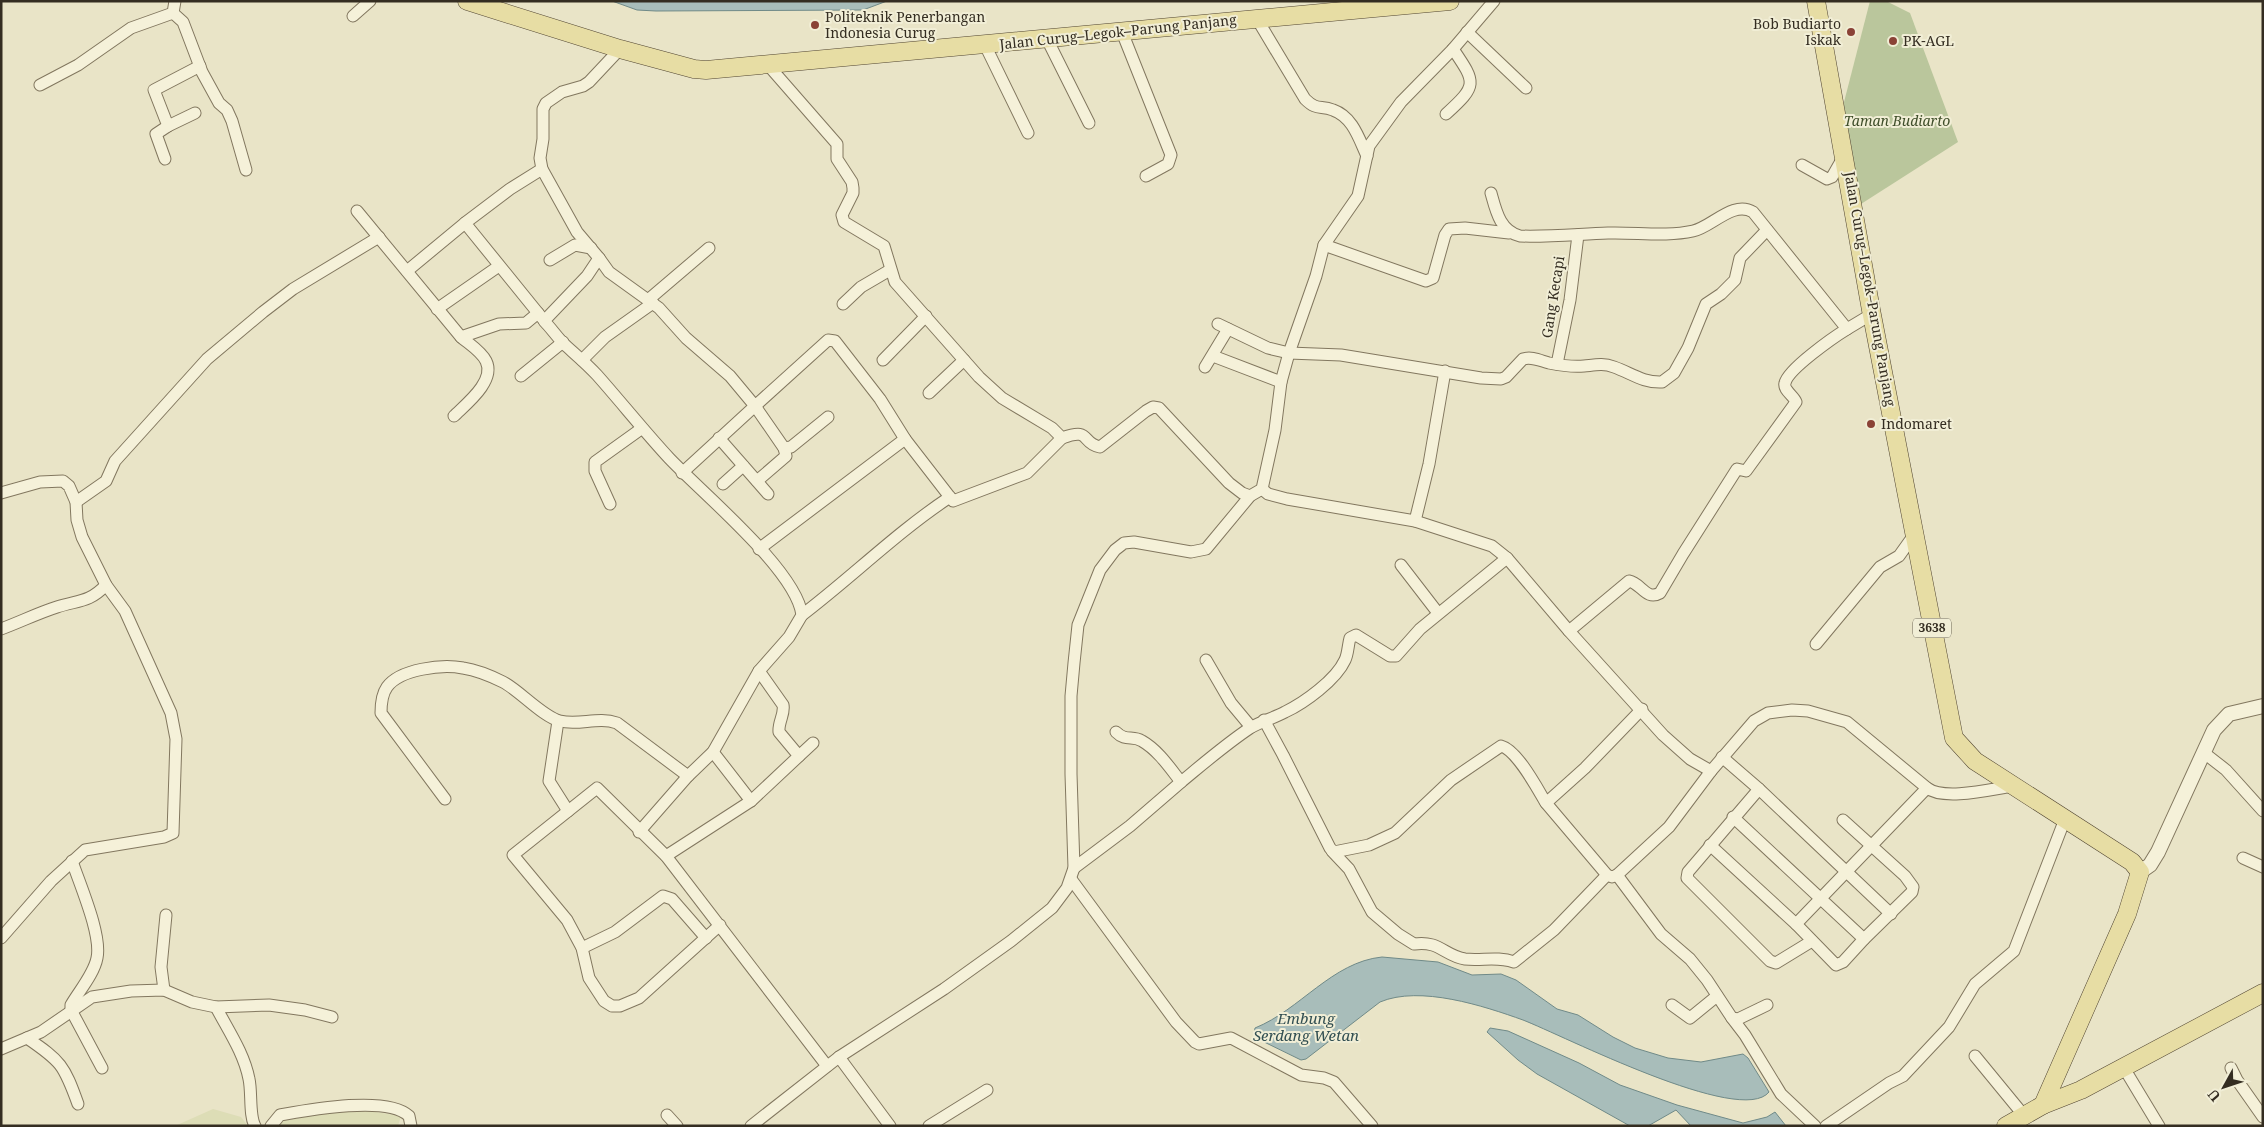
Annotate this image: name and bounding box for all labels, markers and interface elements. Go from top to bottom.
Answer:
place label: Politeknik Penerbangan Indonesia Curug [825,7,985,42]
street label: Jalan Curug–Legok–Parung Panjang [997,10,1238,54]
place label: Bob Budiarto Iskak [1753,14,1842,49]
marker: Politeknik Penerbangan Indonesia Curug [809,19,821,31]
marker: Bob Budiarto Iskak [1845,26,1857,38]
place label: PK-AGL [1903,31,1954,50]
marker: PK-AGL [1887,35,1899,47]
park label: Taman Budiarto [1844,111,1950,130]
street label: Jalan Curug–Legok–Parung Panjang [1840,169,1901,408]
street label: Gang Kecapi [1537,254,1568,339]
place label: Indomaret [1881,414,1952,433]
marker: Indomaret [1865,418,1877,430]
road number: 3638 [1913,618,1951,638]
water label: Embung Serdang Wetan [1253,1008,1359,1045]
north arrow [2199,1062,2249,1112]
text: U [2203,1085,2224,1106]

